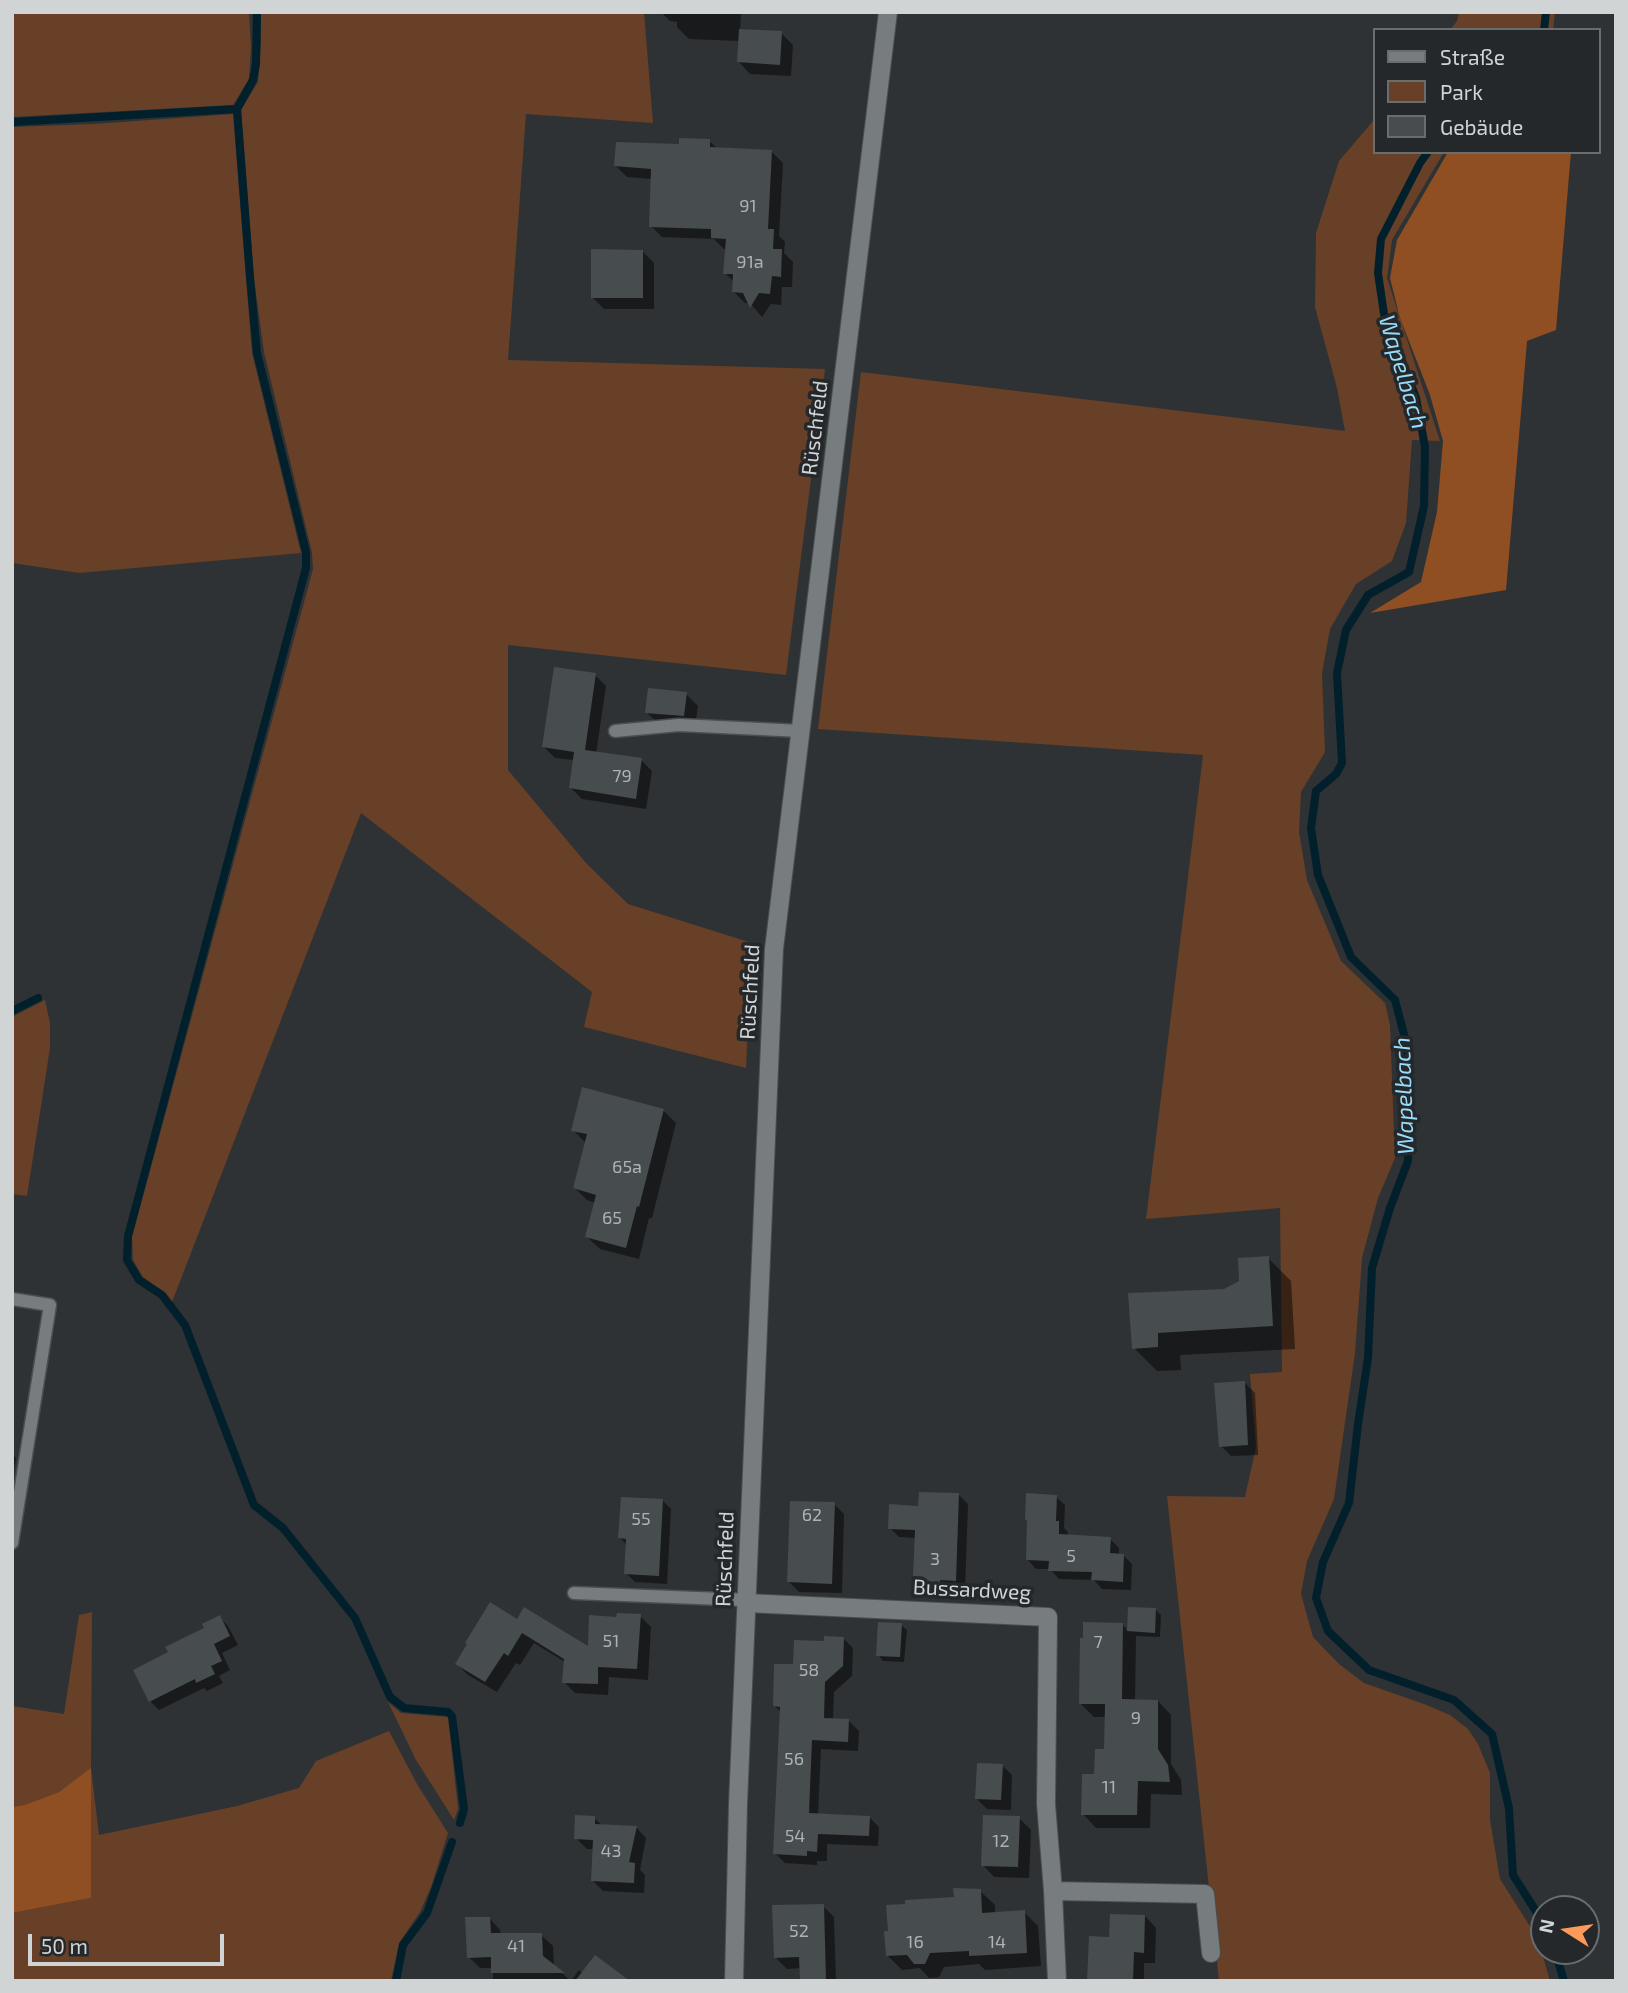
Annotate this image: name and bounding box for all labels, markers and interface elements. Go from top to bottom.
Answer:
legend [1372,28,1600,154]
text: Straße [1440,44,1505,69]
text: Park [1440,79,1483,104]
text: Gebäude [1440,114,1523,139]
house number: 91 [739,195,757,217]
house number: 91a [736,251,764,273]
water label: Wapelbach [1373,312,1433,432]
street label: Rüschfeld [797,379,833,477]
house number: 79 [612,765,632,787]
street label: Rüschfeld [735,944,765,1040]
water label: Wapelbach [1388,1037,1420,1155]
house number: 65a [612,1156,642,1178]
house number: 65 [602,1207,622,1229]
house number: 62 [802,1504,822,1526]
house number: 55 [631,1508,651,1530]
street label: Rüschfeld [711,1511,739,1607]
house number: 5 [1066,1545,1076,1567]
house number: 3 [930,1548,940,1570]
street label: Bussardweg [912,1574,1032,1606]
house number: 51 [603,1630,619,1652]
house number: 7 [1093,1631,1103,1653]
house number: 58 [799,1659,819,1681]
house number: 9 [1131,1707,1141,1729]
house number: 56 [784,1748,804,1770]
house number: 11 [1102,1776,1116,1798]
house number: 54 [785,1825,805,1847]
house number: 12 [992,1830,1010,1852]
house number: 43 [600,1840,622,1862]
north arrow [1530,1895,1600,1965]
text: N [1533,1917,1559,1935]
scale bar [32,1920,228,1964]
house number: 52 [789,1920,809,1942]
house number: 16 [906,1931,924,1953]
house number: 14 [988,1931,1006,1953]
text: 50 m [41,1933,88,1958]
house number: 41 [507,1935,525,1957]

